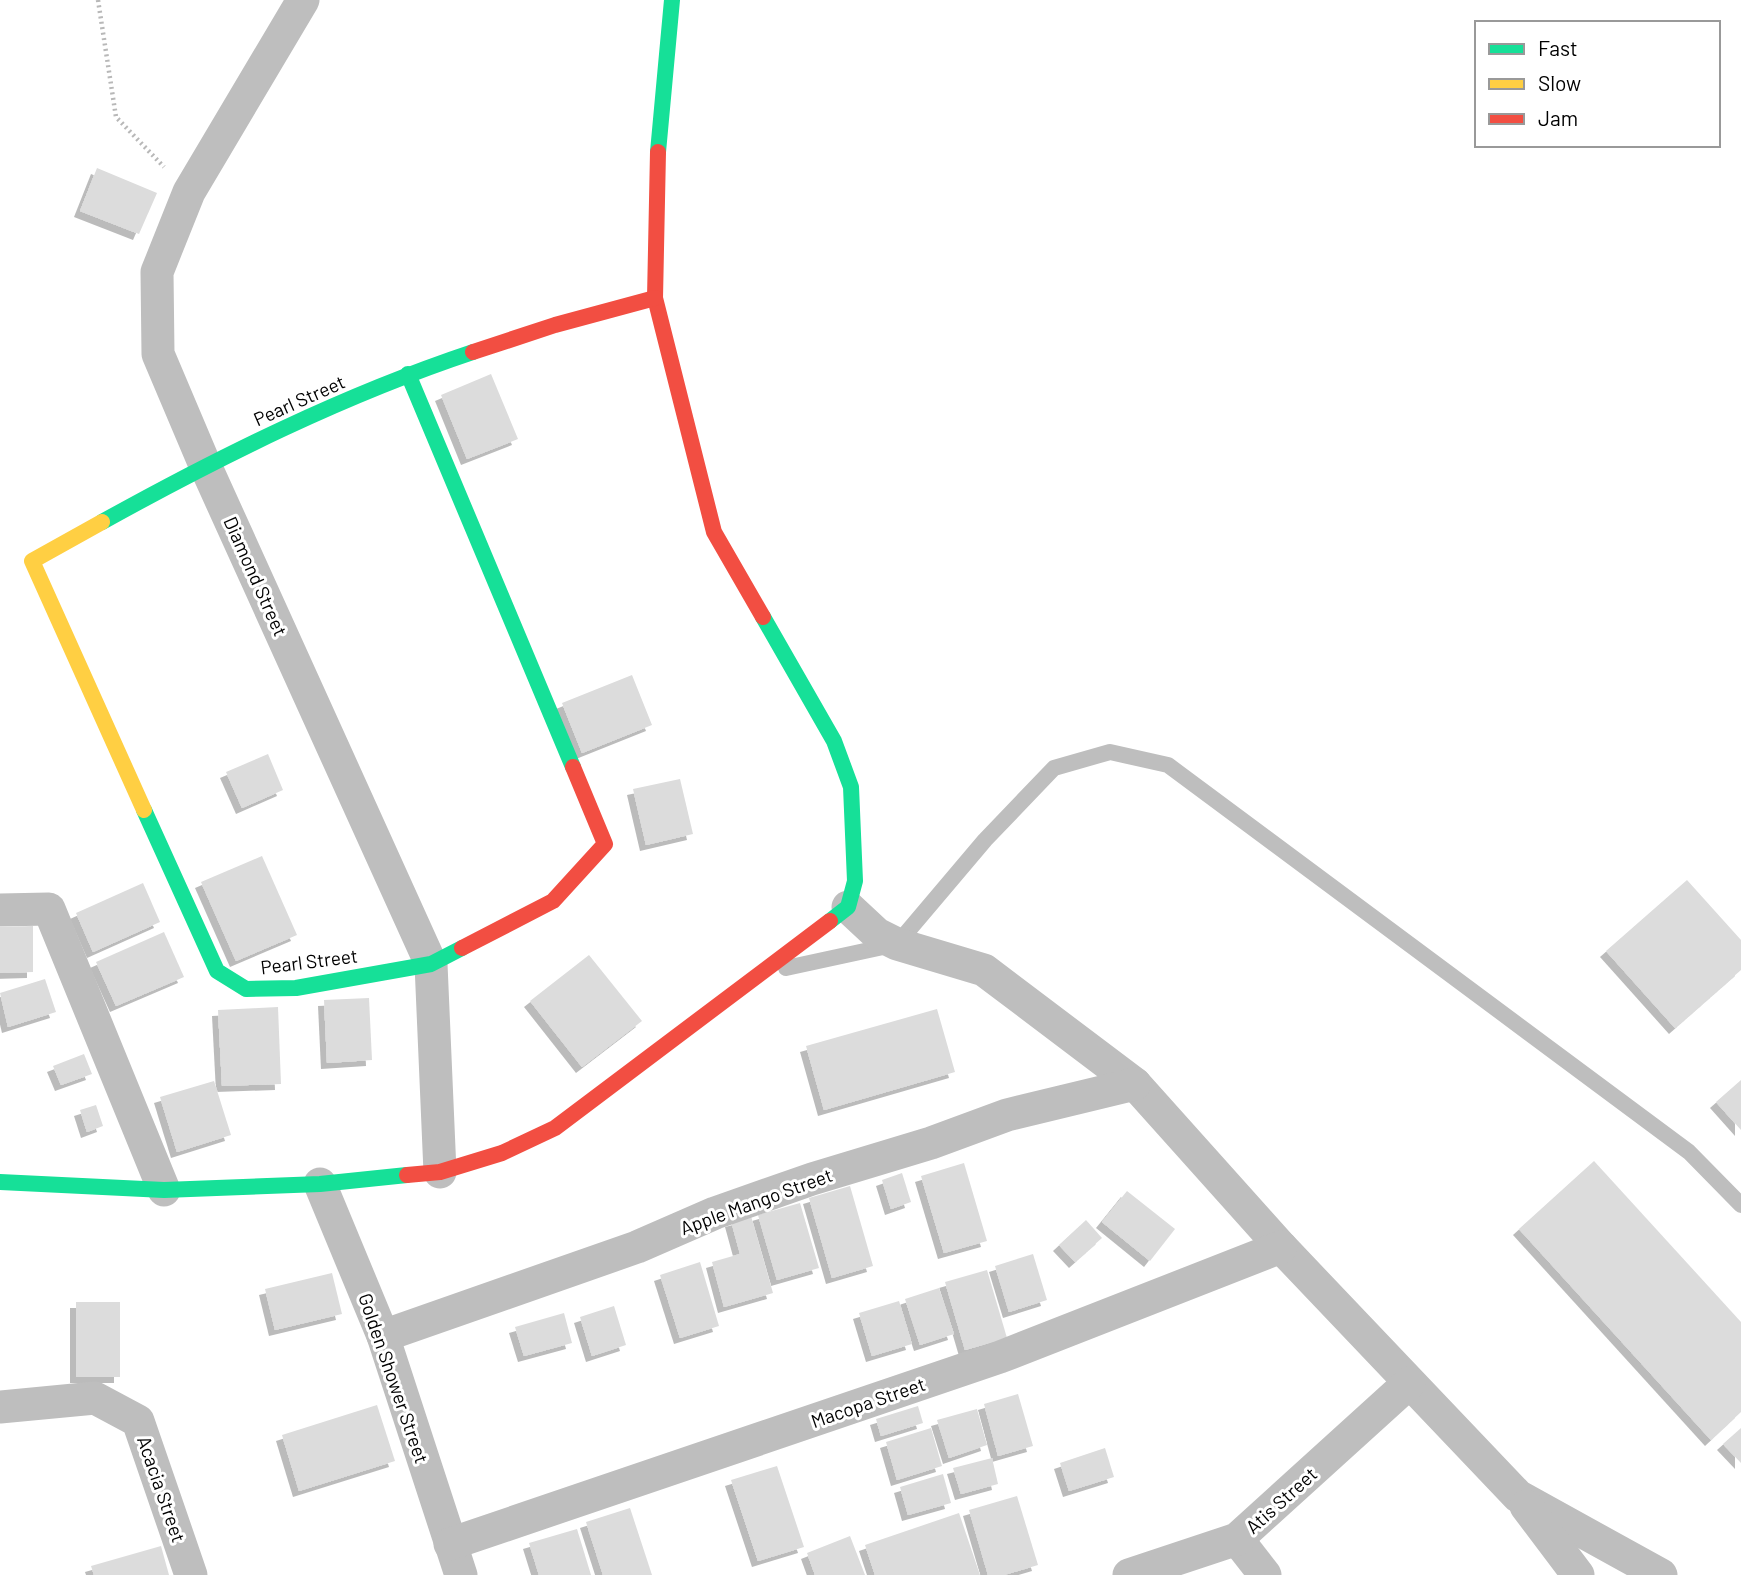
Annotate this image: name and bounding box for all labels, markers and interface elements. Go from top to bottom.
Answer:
legend [1475,21,1720,147]
text: Fast [1538,35,1578,60]
text: Slow [1538,70,1581,95]
text: Jam [1538,105,1578,130]
street label: Pearl Street [250,370,348,430]
street label: Diamond Street [219,513,293,639]
street label: Pearl Street [259,944,359,978]
street label: Apple Mango Street [677,1163,835,1239]
street label: Golden Shower Street [354,1290,434,1466]
street label: Macopa Street [808,1372,928,1432]
street label: Acacia Street [133,1433,191,1545]
street label: Atis Street [1241,1462,1321,1538]

